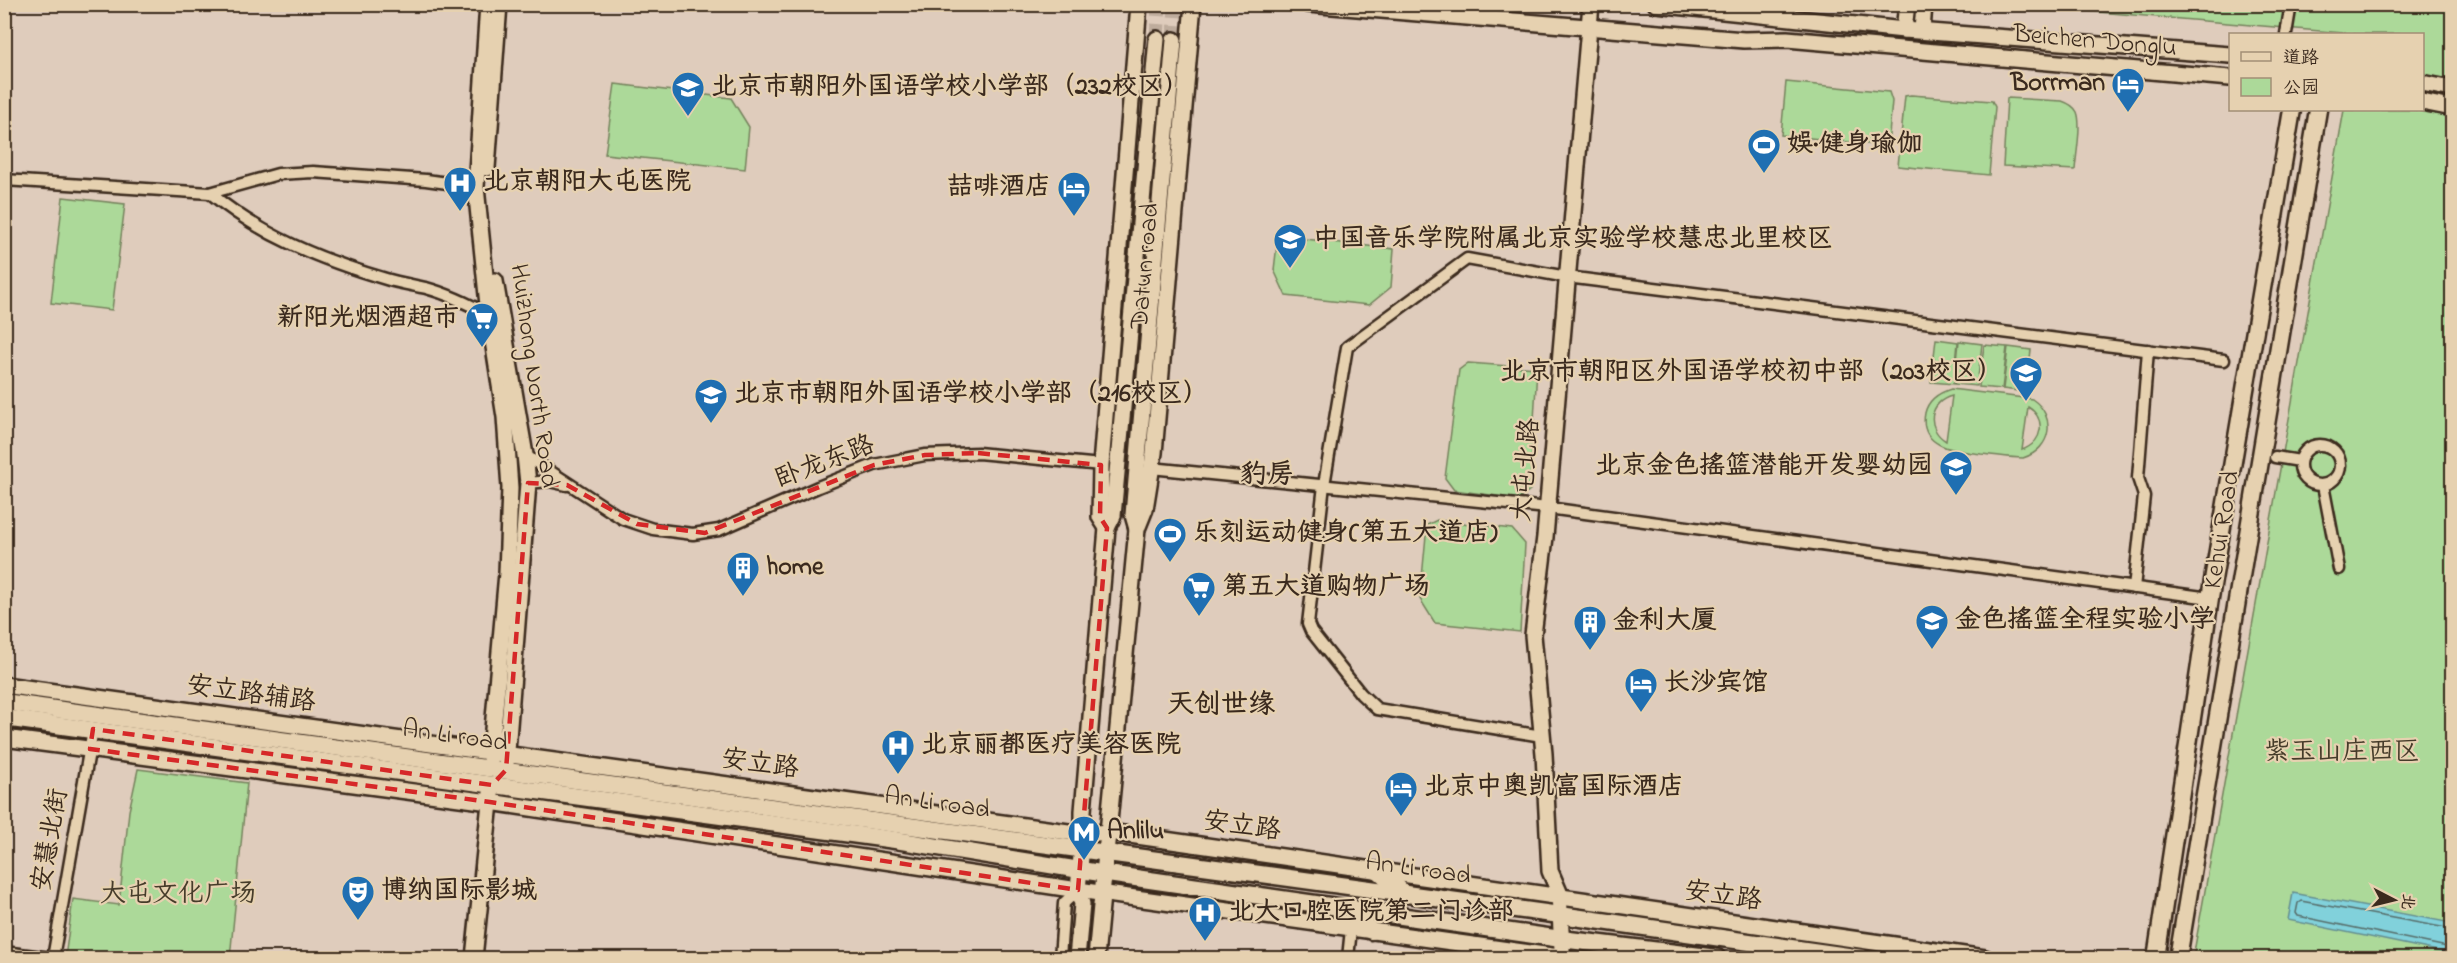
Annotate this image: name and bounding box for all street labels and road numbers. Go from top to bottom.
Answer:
street label: Beichen Donglu [2011,16,2178,68]
street label: Datun road [1121,201,1170,332]
street label: Huizhong North Road [498,262,568,491]
street label: 大屯北路 [1504,417,1550,523]
street label: 卧龙东路 [770,427,880,499]
street label: Kehui Road [2195,468,2251,592]
street label: 安立路辅路 [184,667,318,723]
street label: An Li road [400,711,511,763]
street label: 安立路 [719,741,801,789]
street label: An Li road [882,778,993,830]
street label: 安慧北街 [23,785,79,895]
street label: 安立路 [1201,803,1283,851]
street label: An Li road [1363,844,1474,896]
street label: 安立路 [1682,873,1764,921]

